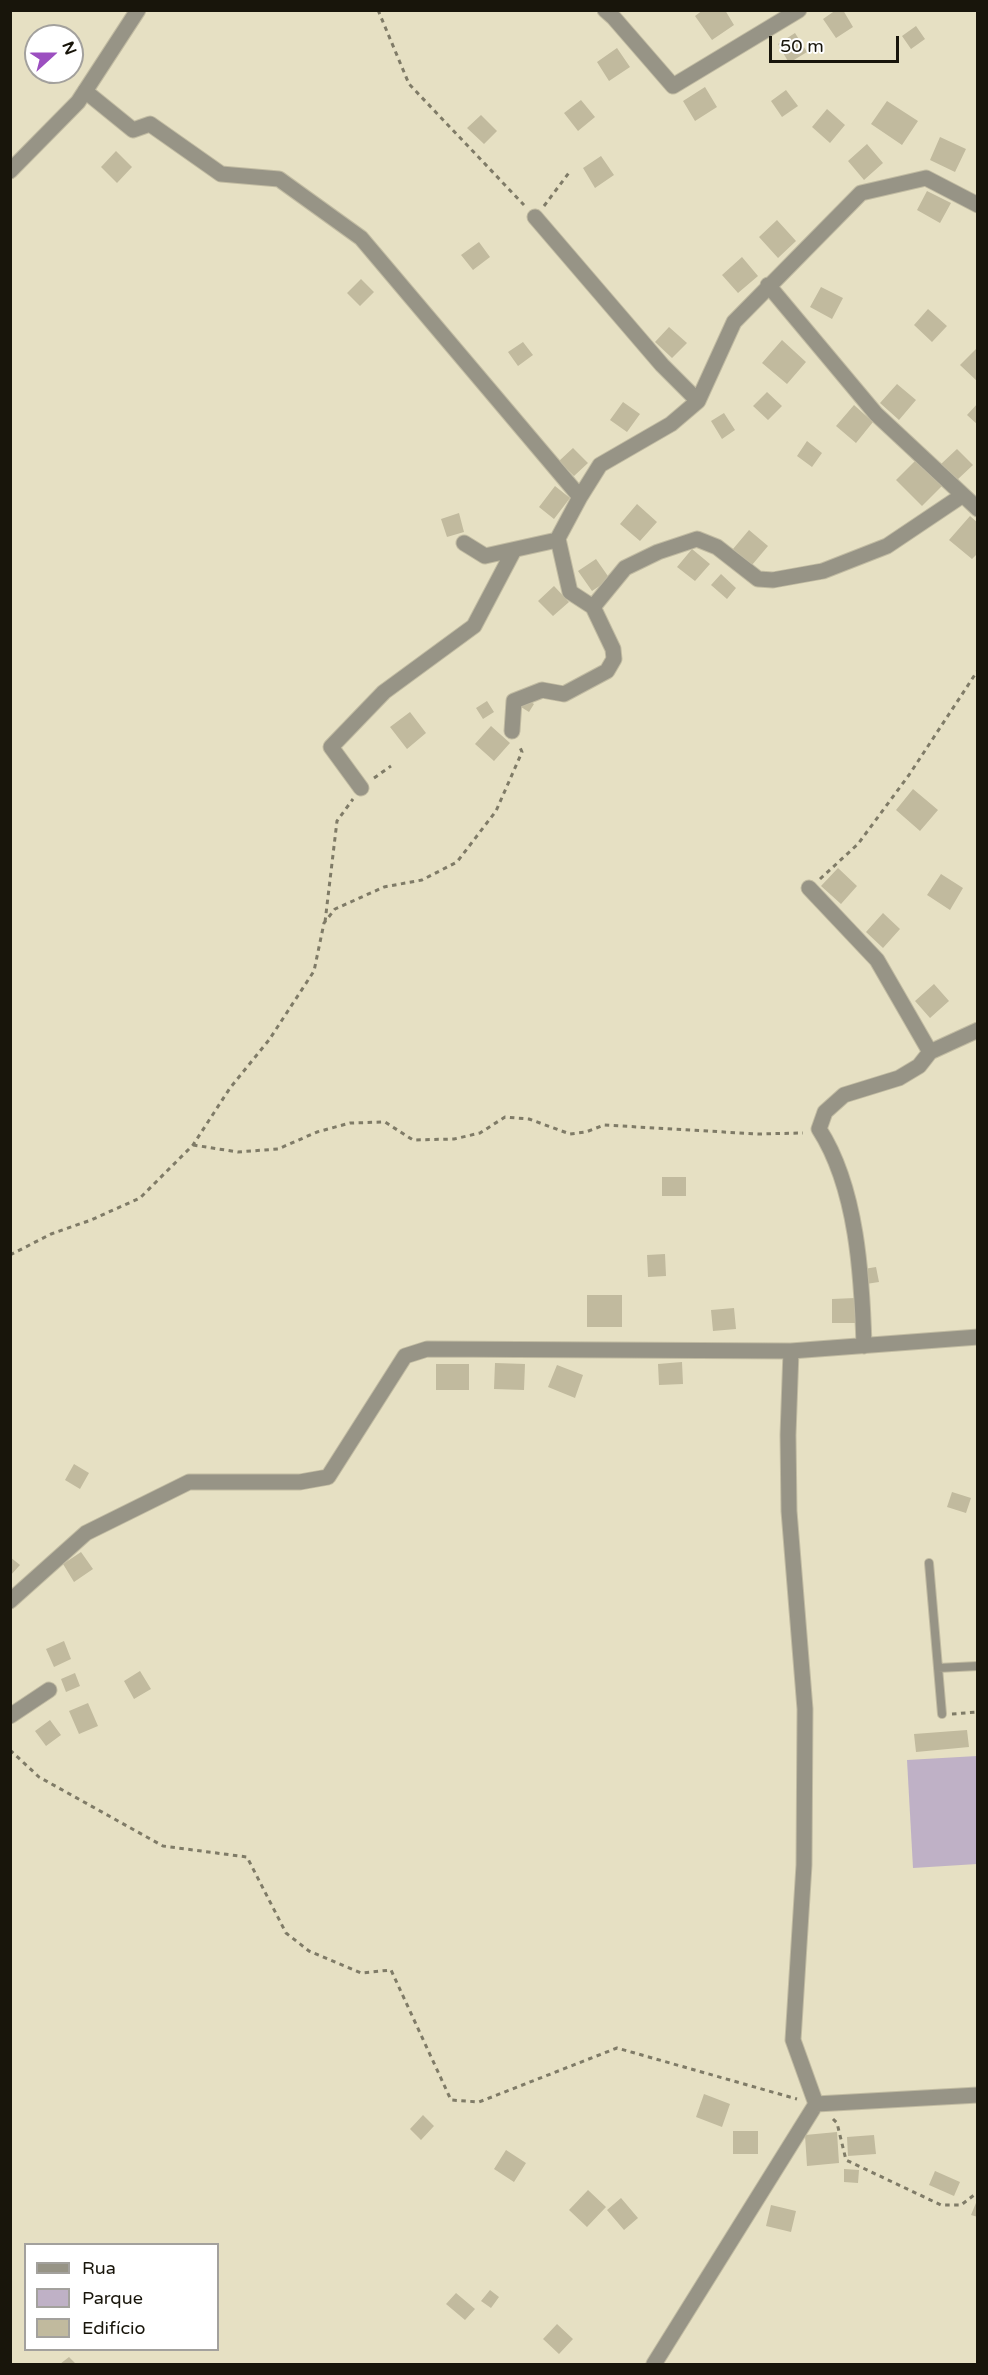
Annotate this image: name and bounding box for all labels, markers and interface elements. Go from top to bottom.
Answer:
north arrow [24,24,84,84]
scale bar [772,24,902,62]
text: 50 m [780,35,824,57]
text: N [57,39,81,58]
legend [24,2243,219,2351]
text: Rua [82,2257,116,2279]
text: Parque [82,2287,143,2309]
text: Edifício [82,2317,145,2339]

